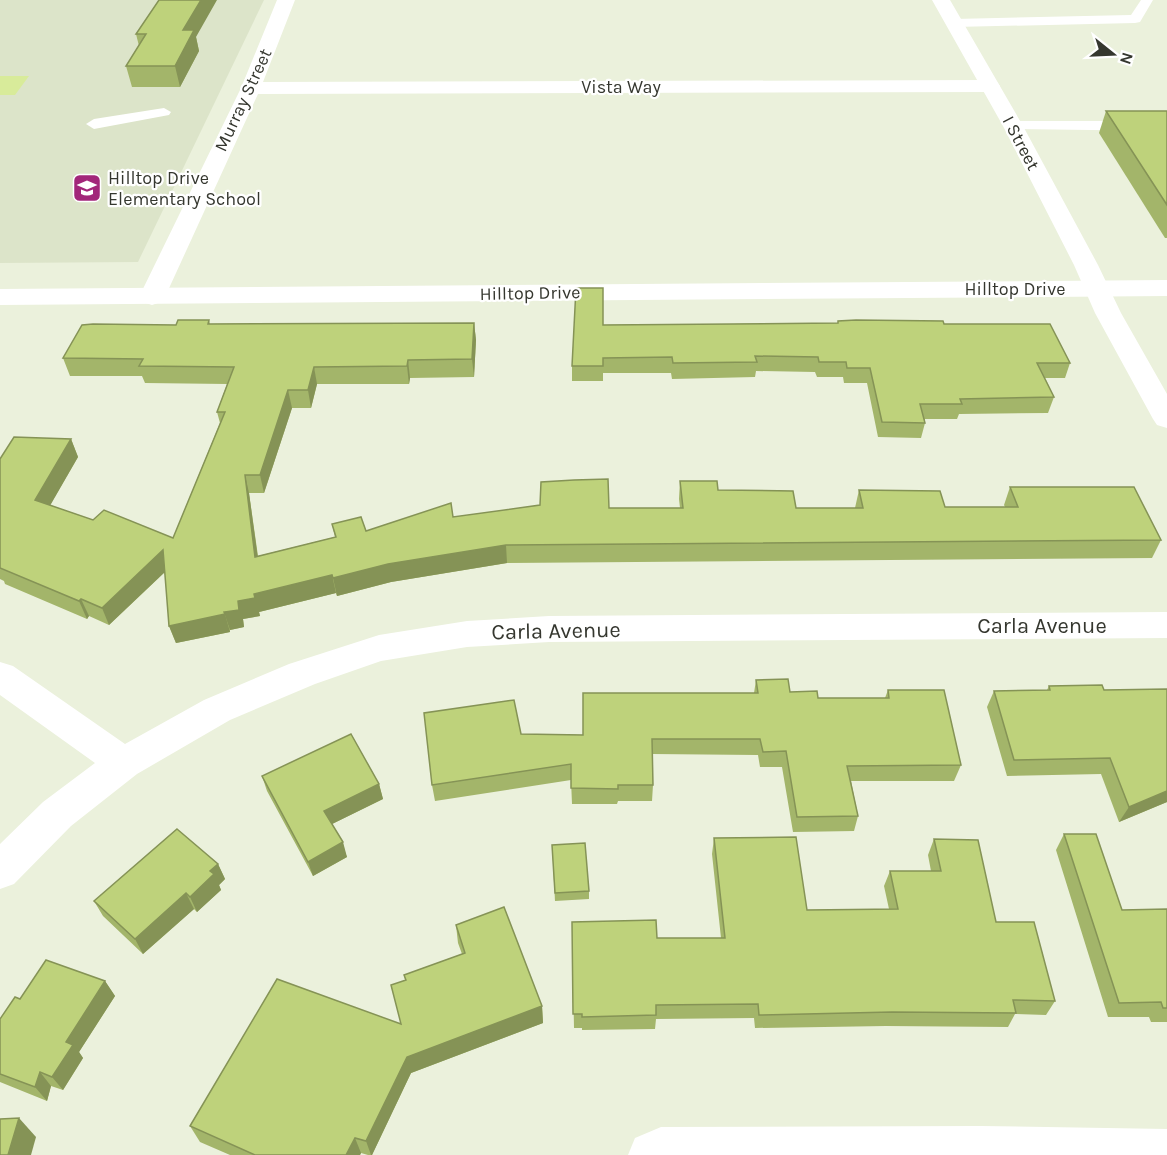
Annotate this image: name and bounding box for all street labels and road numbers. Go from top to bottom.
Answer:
street label: Murray Street [210,45,277,155]
street label: Vista Way [581,76,661,98]
street label: I Street [998,112,1045,174]
street label: Hilltop Drive [965,278,1065,300]
street label: Hilltop Drive [479,281,581,305]
street label: Carla Avenue [977,613,1107,639]
street label: Carla Avenue [491,617,621,645]

